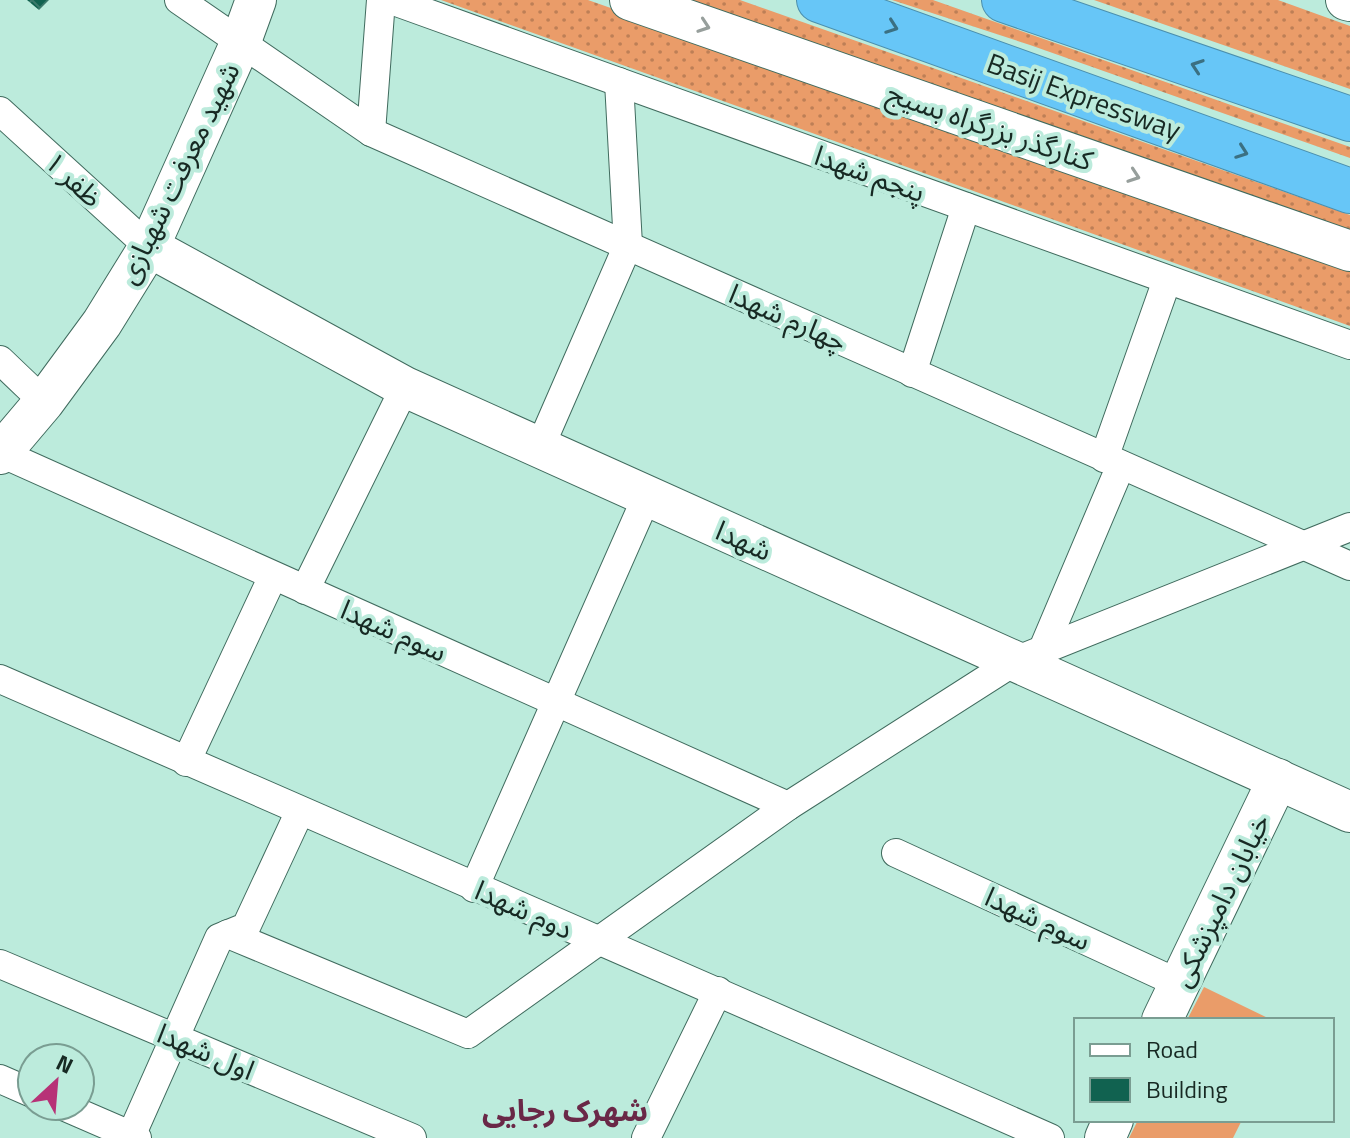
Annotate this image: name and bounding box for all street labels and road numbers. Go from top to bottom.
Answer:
street label: Basij Expressway [981,41,1187,151]
street label: شهید معرفت شهبازی [106,55,250,291]
street label: کنارگذر بزرگراه بسیج [881,71,1099,181]
street label: پنجم شهدا [808,133,932,214]
street label: ظفر ۱ [35,141,113,217]
street label: چهارم شهدا [722,272,854,362]
street label: شهدا [709,509,779,571]
street label: سوم شهدا [334,587,454,673]
street label: خیابان دامپزشکی [1159,806,1281,994]
street label: دوم شهدا [468,868,580,950]
street label: سوم شهدا [978,875,1098,961]
street label: اول شهدا [150,1011,262,1091]

